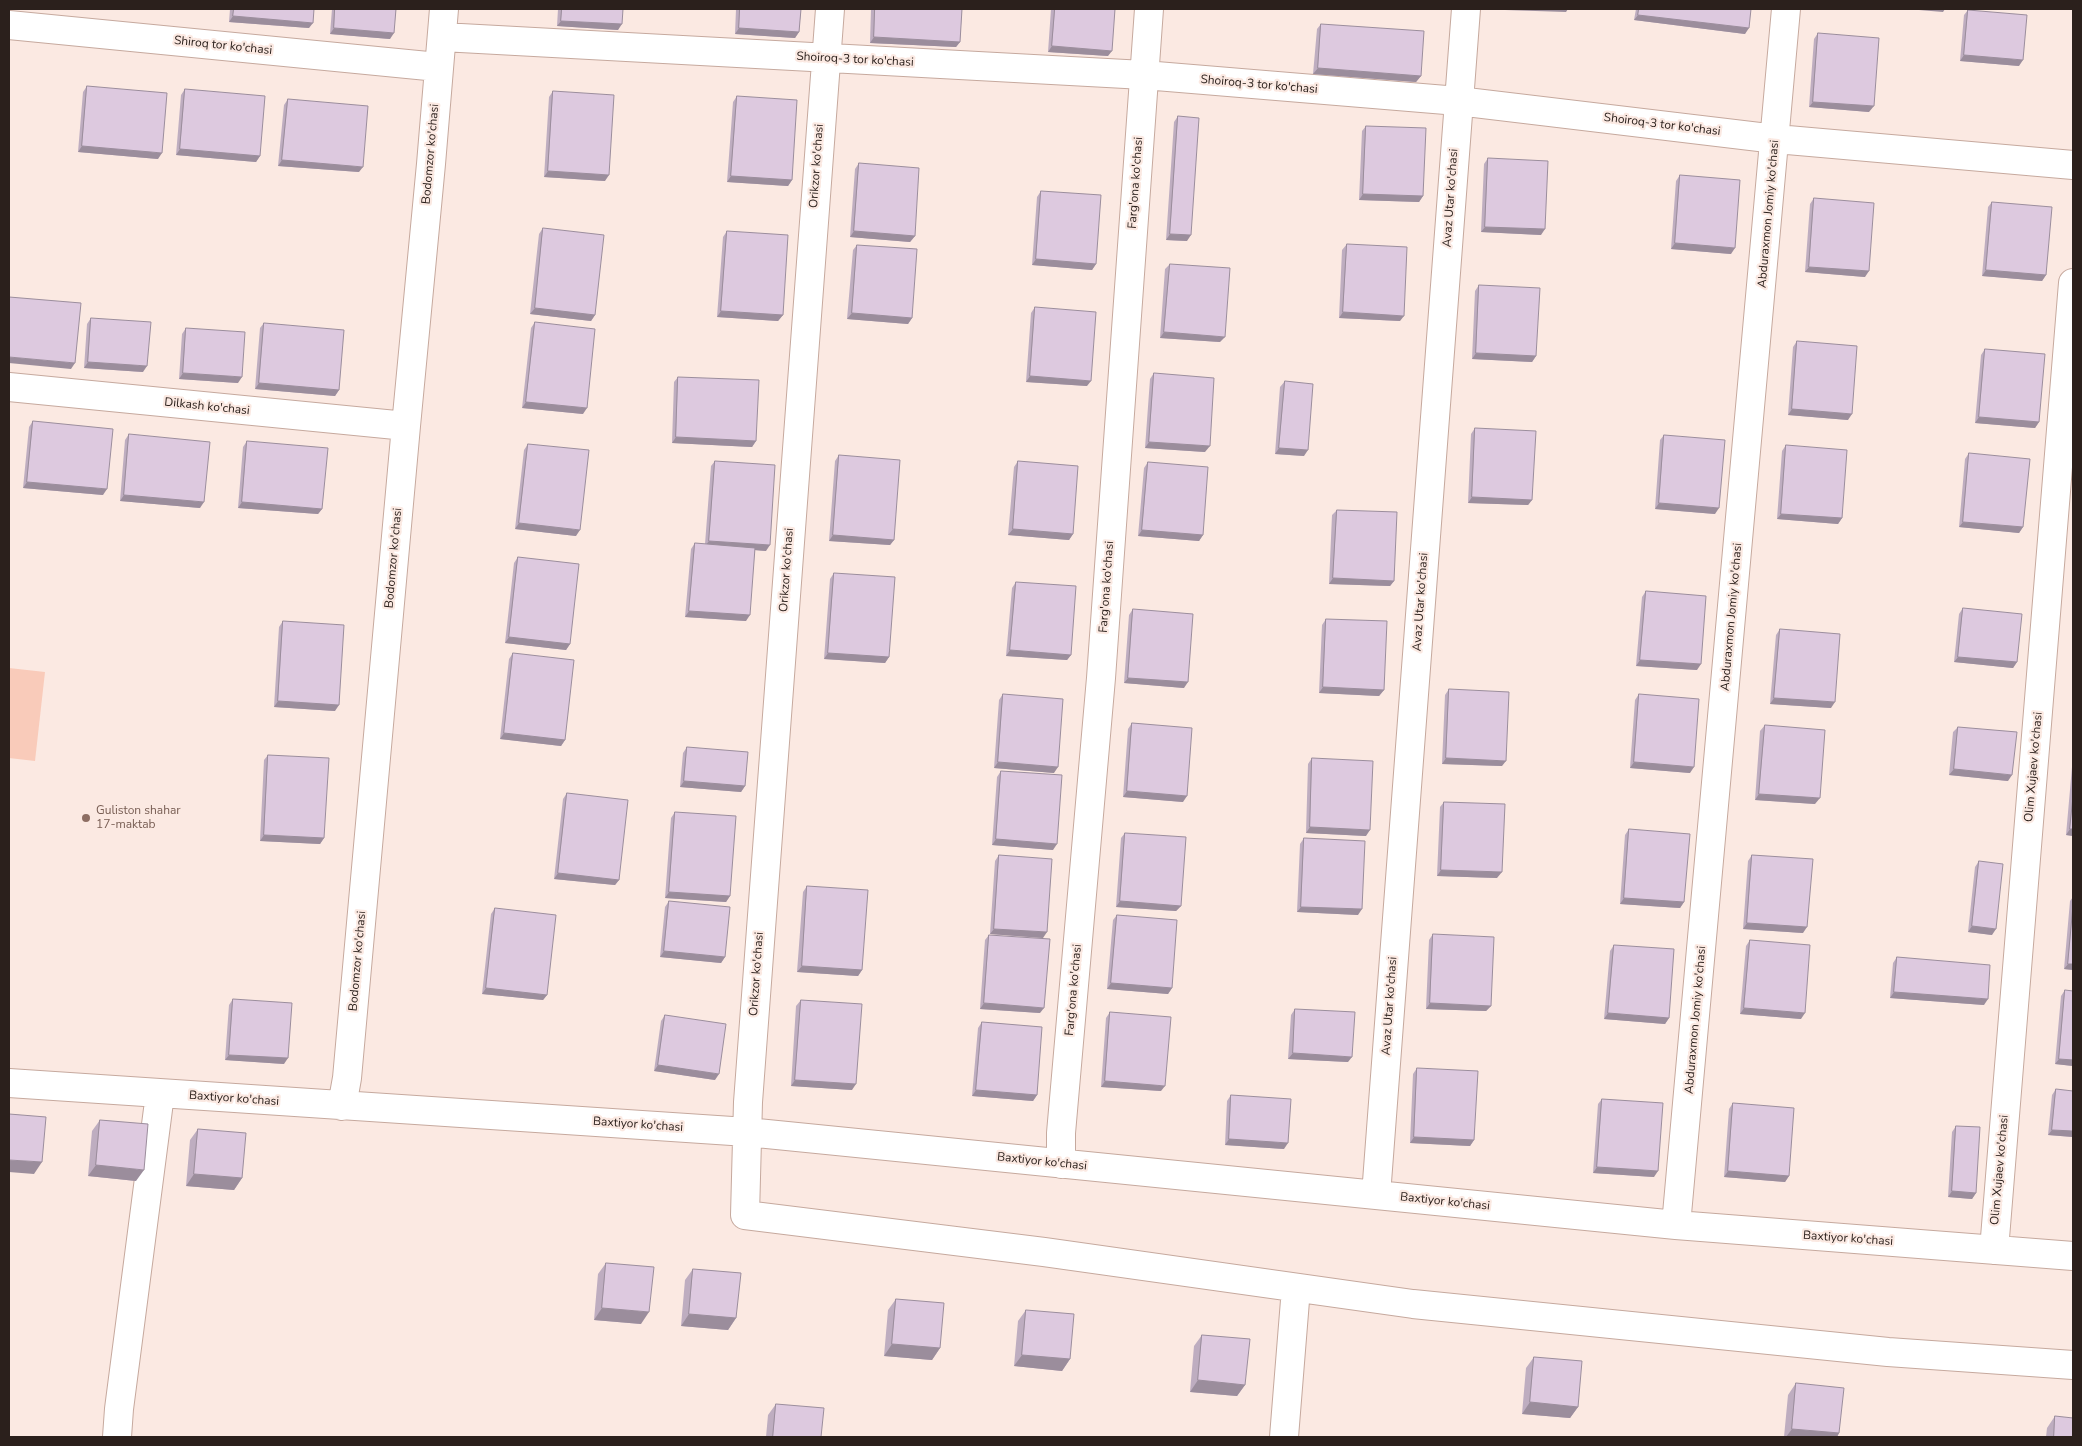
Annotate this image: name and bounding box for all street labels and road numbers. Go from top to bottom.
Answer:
street label: Shiroq tor ko'chasi [173,34,273,58]
street label: Shoiroq-3 tor ko'chasi [796,50,914,70]
street label: Shoiroq-3 tor ko'chasi [1200,73,1318,97]
street label: Bodomzor ko'chasi [419,103,443,205]
street label: Shoiroq-3 tor ko'chasi [1603,111,1721,139]
street label: Orikzor ko'chasi [807,124,827,208]
street label: Farg'ona ko'chasi [1126,137,1146,229]
street label: Abduraxmon Jomiy ko'chasi [1755,139,1783,289]
street label: Avaz Utar ko'chasi [1440,148,1462,248]
street label: Dilkash ko'chasi [164,395,250,419]
street label: Bodomzor ko'chasi [382,507,406,609]
street label: Orikzor ko'chasi [777,528,797,612]
street label: Farg'ona ko'chasi [1097,541,1117,633]
street label: Abduraxmon Jomiy ko'chasi [1718,542,1746,692]
street label: Avaz Utar ko'chasi [1410,552,1432,652]
street label: Olim Xujaev ko'chasi [2022,711,2046,823]
street label: Bodomzor ko'chasi [346,910,370,1012]
street label: Orikzor ko'chasi [747,932,767,1016]
street label: Farg'ona ko'chasi [1063,944,1085,1036]
street label: Abduraxmon Jomiy ko'chasi [1682,945,1710,1095]
street label: Avaz Utar ko'chasi [1379,956,1401,1056]
street label: Baxtiyor ko'chasi [188,1089,280,1109]
street label: Olim Xujaev ko'chasi [1988,1114,2012,1226]
street label: Baxtiyor ko'chasi [592,1115,684,1135]
street label: Baxtiyor ko'chasi [996,1150,1088,1174]
street label: Baxtiyor ko'chasi [1399,1190,1491,1214]
street label: Baxtiyor ko'chasi [1802,1229,1894,1249]

